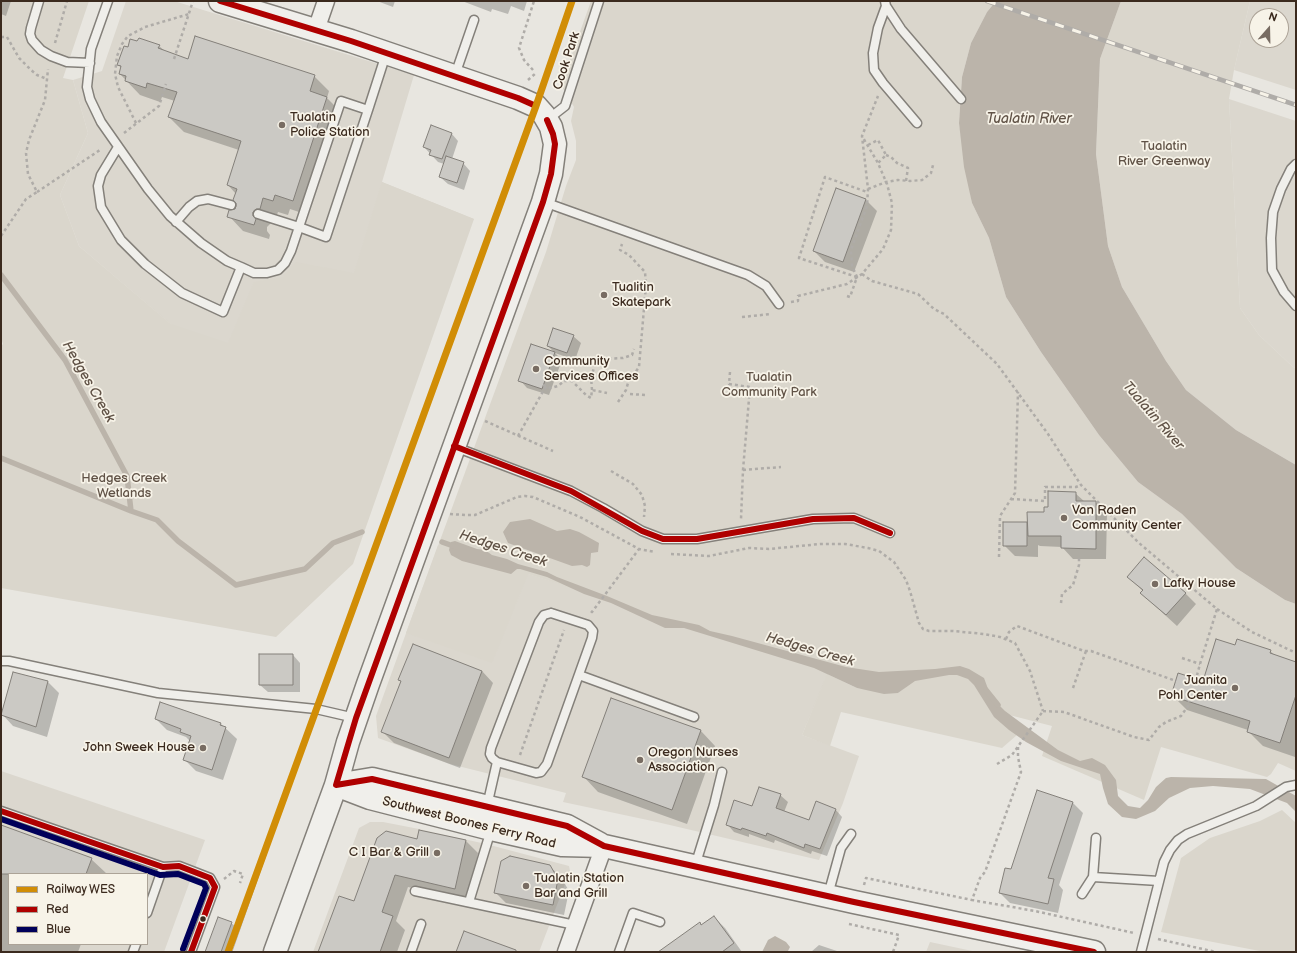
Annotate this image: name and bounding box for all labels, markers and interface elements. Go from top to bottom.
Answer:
north arrow [1249,8,1289,48]
text: N [1267,10,1279,25]
street label: Cook Park [550,30,584,92]
place label: Tualatin Police Station [290,110,370,141]
water label: Tualatin River [986,111,1072,127]
marker: Tualatin Police Station [277,120,287,130]
park label: Tualatin River Greenway [1118,139,1210,170]
place label: Tualitin Skatepark [612,280,671,311]
marker: Tualitin Skatepark [599,290,609,300]
water label: Hedges Creek [58,338,118,426]
place label: Community Services Offices [544,354,638,385]
marker: Community Services Offices [531,364,541,374]
park label: Tualatin Community Park [721,370,817,401]
water label: Tualatin River [1119,378,1187,454]
park label: Hedges Creek Wetlands [81,471,167,502]
place label: Van Raden Community Center [1072,503,1181,534]
marker: Van Raden Community Center [1059,513,1069,523]
water label: Hedges Creek [457,527,549,571]
place label: Lafky House [1163,576,1236,592]
marker: Lafky House [1150,579,1160,589]
water label: Hedges Creek [764,629,856,671]
place label: Juanita Pohl Center [1158,673,1227,704]
marker: Juanita Pohl Center [1230,683,1240,693]
place label: John Sweek House [83,740,195,756]
marker: John Sweek House [198,743,208,753]
place label: Oregon Nurses Association [648,745,738,776]
marker: Oregon Nurses Association [635,755,645,765]
street label: Southwest Boones Ferry Road [381,794,557,852]
place label: C I Bar & Grill [349,845,429,861]
marker: C I Bar & Grill [432,848,442,858]
place label: Tualatin Station Bar and Grill [534,871,624,902]
legend [8,873,148,945]
marker: Tualatin Station Bar and Grill [521,881,531,891]
text: Railway WES [46,882,115,897]
text: Red [46,902,69,917]
unlabelled marker [198,914,208,924]
text: Blue [46,922,71,937]

